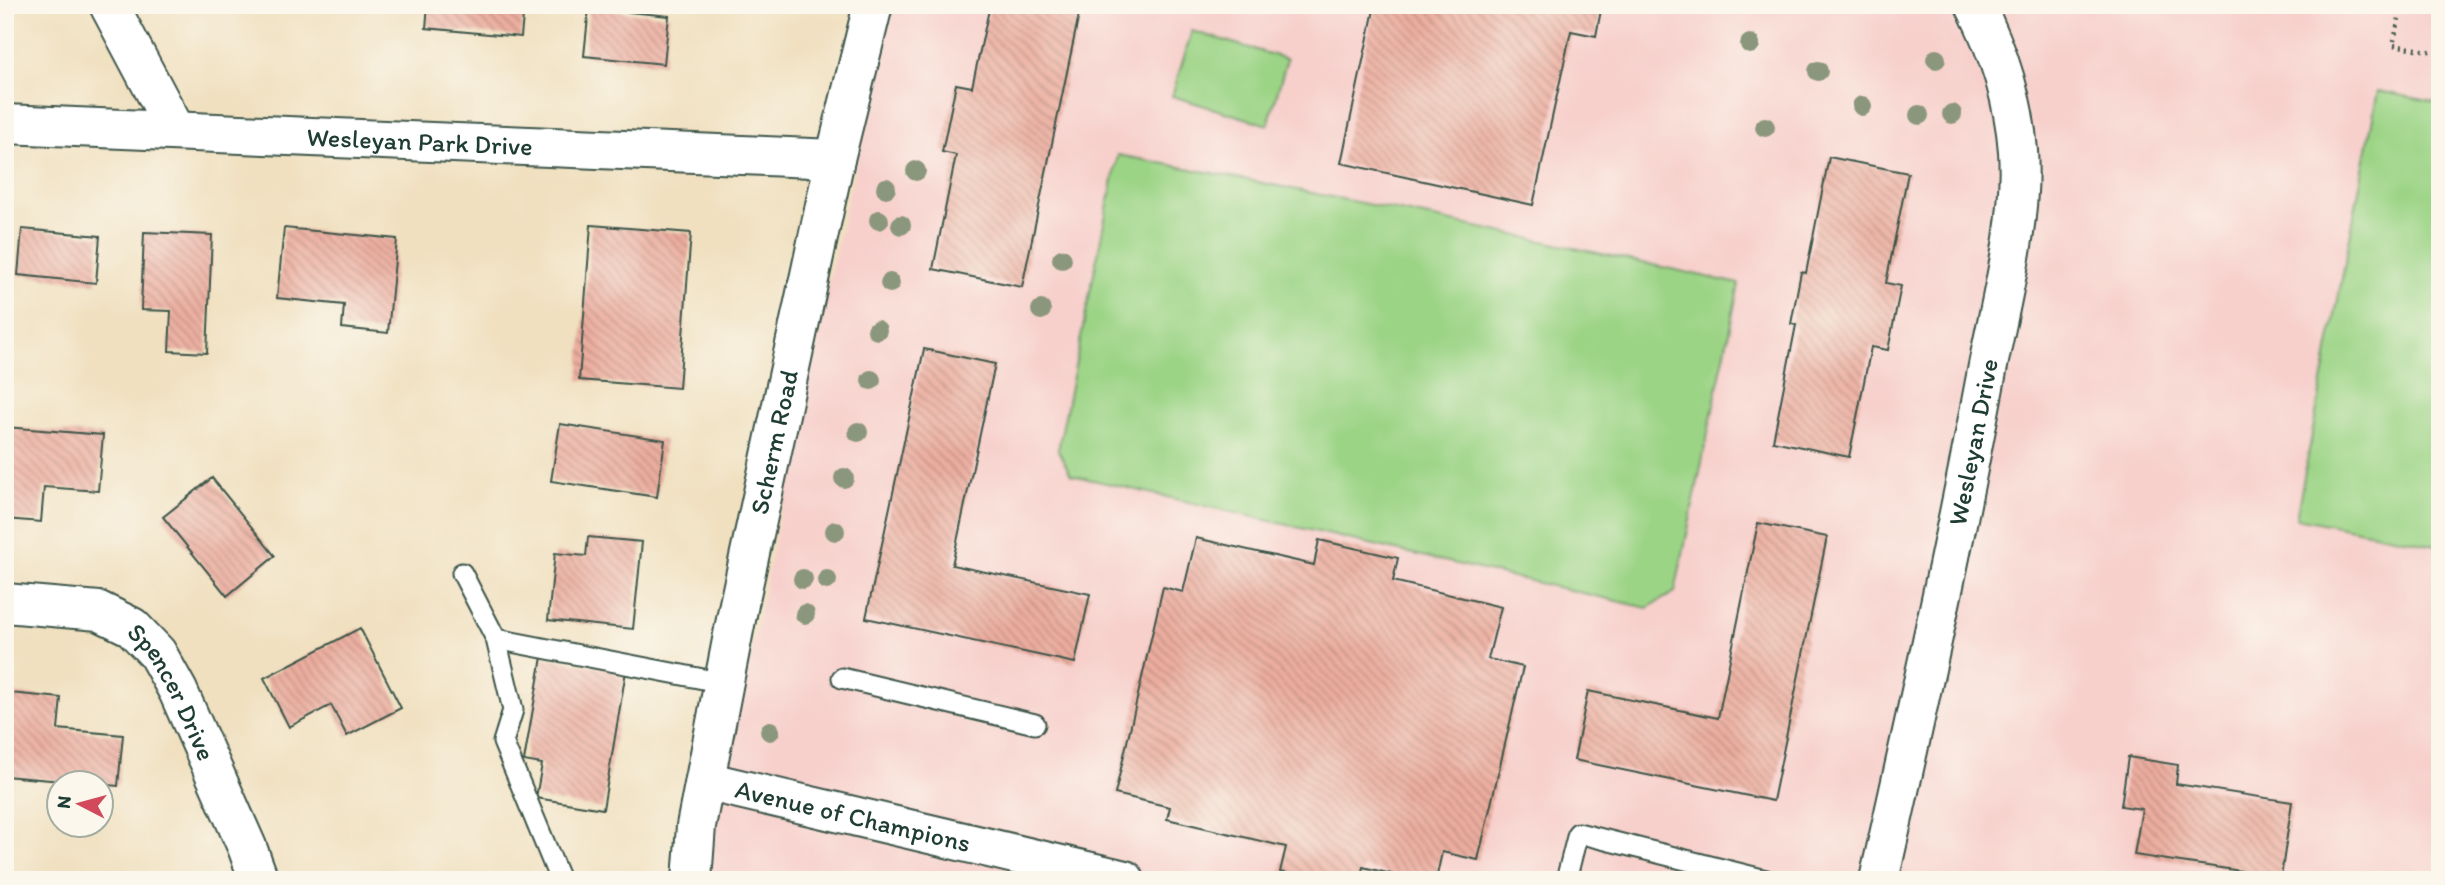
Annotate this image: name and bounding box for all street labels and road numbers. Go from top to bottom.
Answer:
street label: Wesleyan Park Drive [306,121,533,162]
street label: Wesleyan Drive [1941,356,2005,528]
street label: Scherm Road [743,367,805,517]
street label: Spencer Drive [121,616,223,765]
street label: Avenue of Champions [732,773,974,859]

